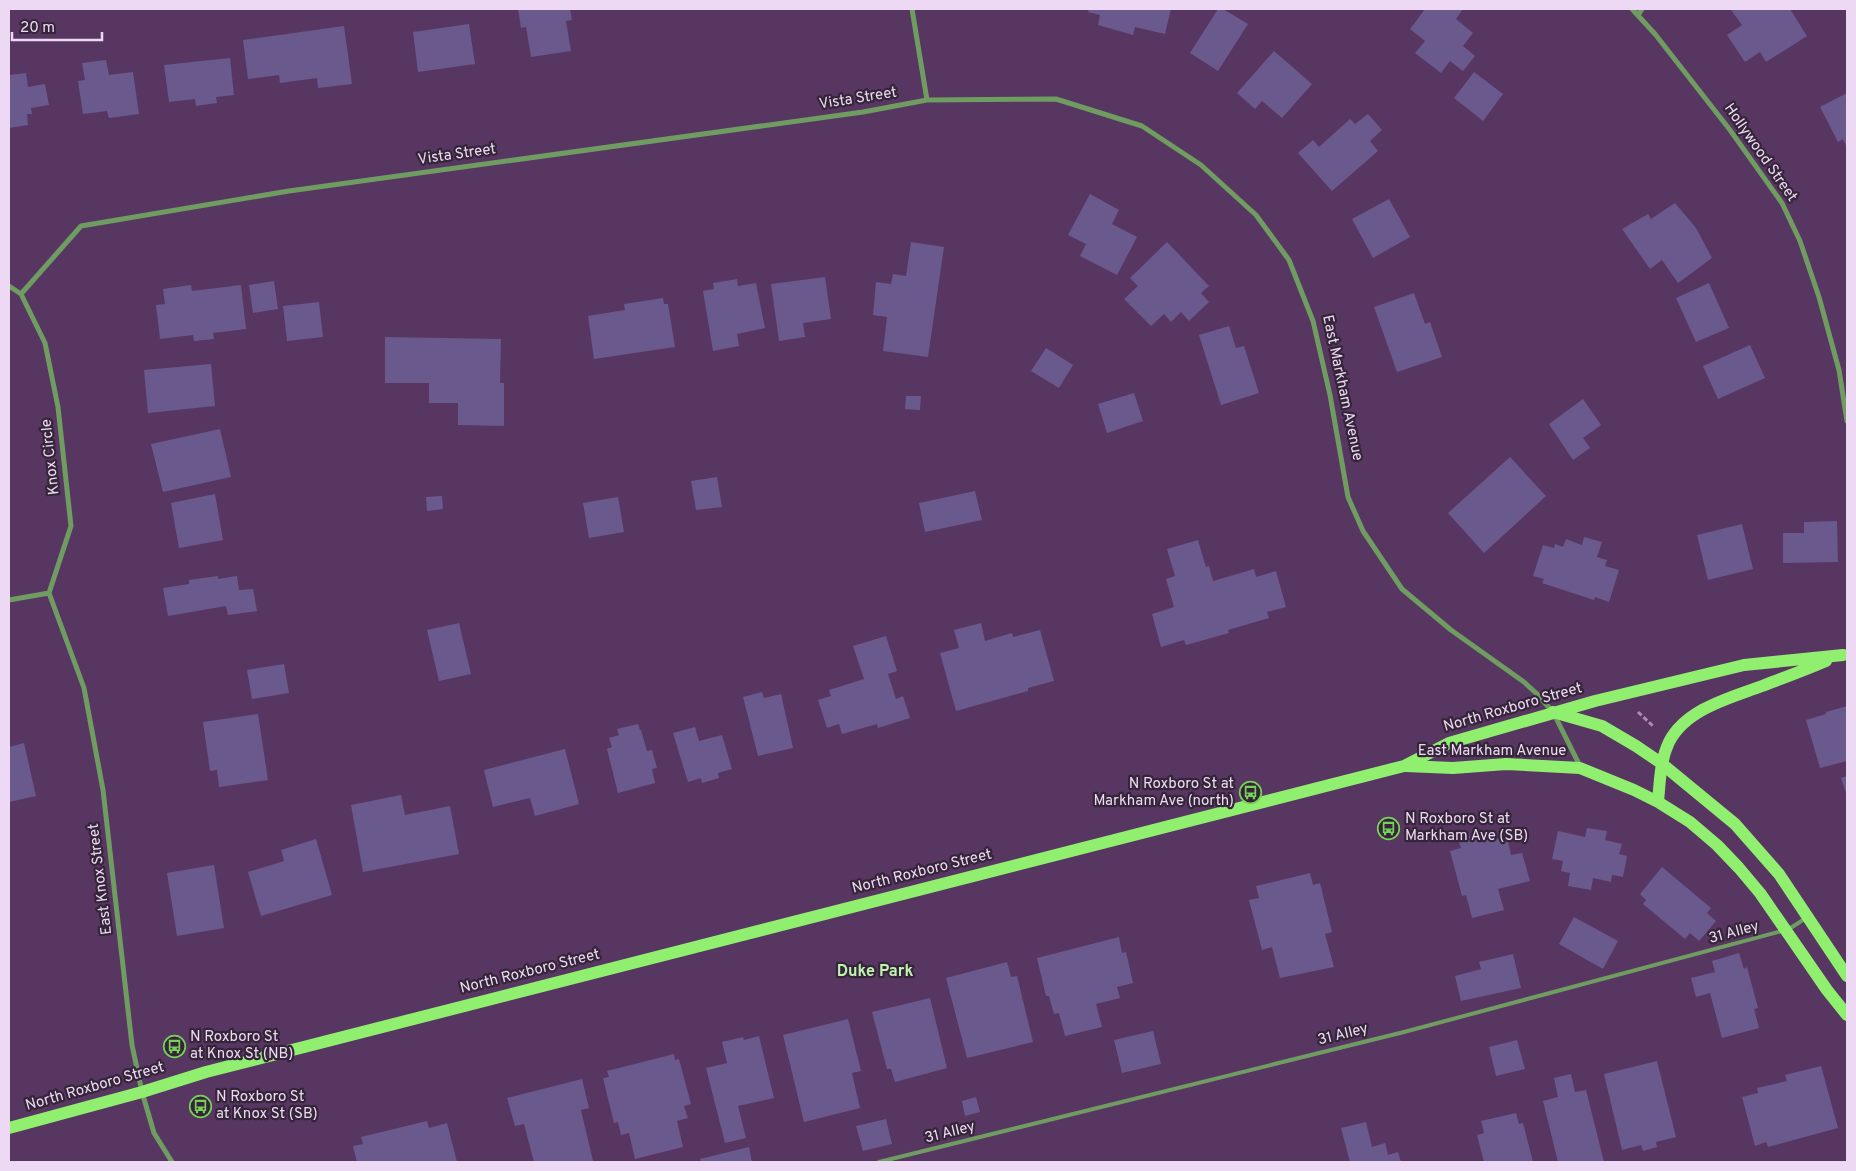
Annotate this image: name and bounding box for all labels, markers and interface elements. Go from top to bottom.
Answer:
scale bar [12,10,102,42]
text: 20 m [20,19,55,38]
street label: Vista Street [818,83,898,115]
street label: Hollywood Street [1719,100,1801,206]
street label: Vista Street [417,140,497,170]
street label: East Markham Avenue [1317,313,1367,463]
street label: Knox Circle [38,418,64,496]
street label: North Roxboro Street [1441,679,1585,737]
street label: East Markham Avenue [1418,742,1566,761]
place label: N Roxboro St at Markham Ave (north) [1093,775,1234,811]
bus stop icon: N Roxboro St at Markham Ave (north) [1238,781,1262,805]
place label: N Roxboro St at Markham Ave (SB) [1405,810,1528,846]
bus stop icon: N Roxboro St at Markham Ave (SB) [1377,816,1401,840]
street label: East Knox Street [85,822,117,936]
street label: North Roxboro Street [850,845,994,899]
street label: 31 Alley [1707,917,1761,949]
street label: North Roxboro Street [458,945,602,999]
district label: Duke Park [837,962,913,982]
street label: 31 Alley [1316,1020,1370,1050]
place label: N Roxboro St at Knox St (NB) [190,1028,293,1064]
bus stop icon: N Roxboro St at Knox St (NB) [162,1034,186,1058]
street label: North Roxboro Street [23,1058,167,1116]
place label: N Roxboro St at Knox St (SB) [216,1088,318,1124]
bus stop icon: N Roxboro St at Knox St (SB) [188,1094,212,1118]
street label: 31 Alley [923,1118,977,1148]

